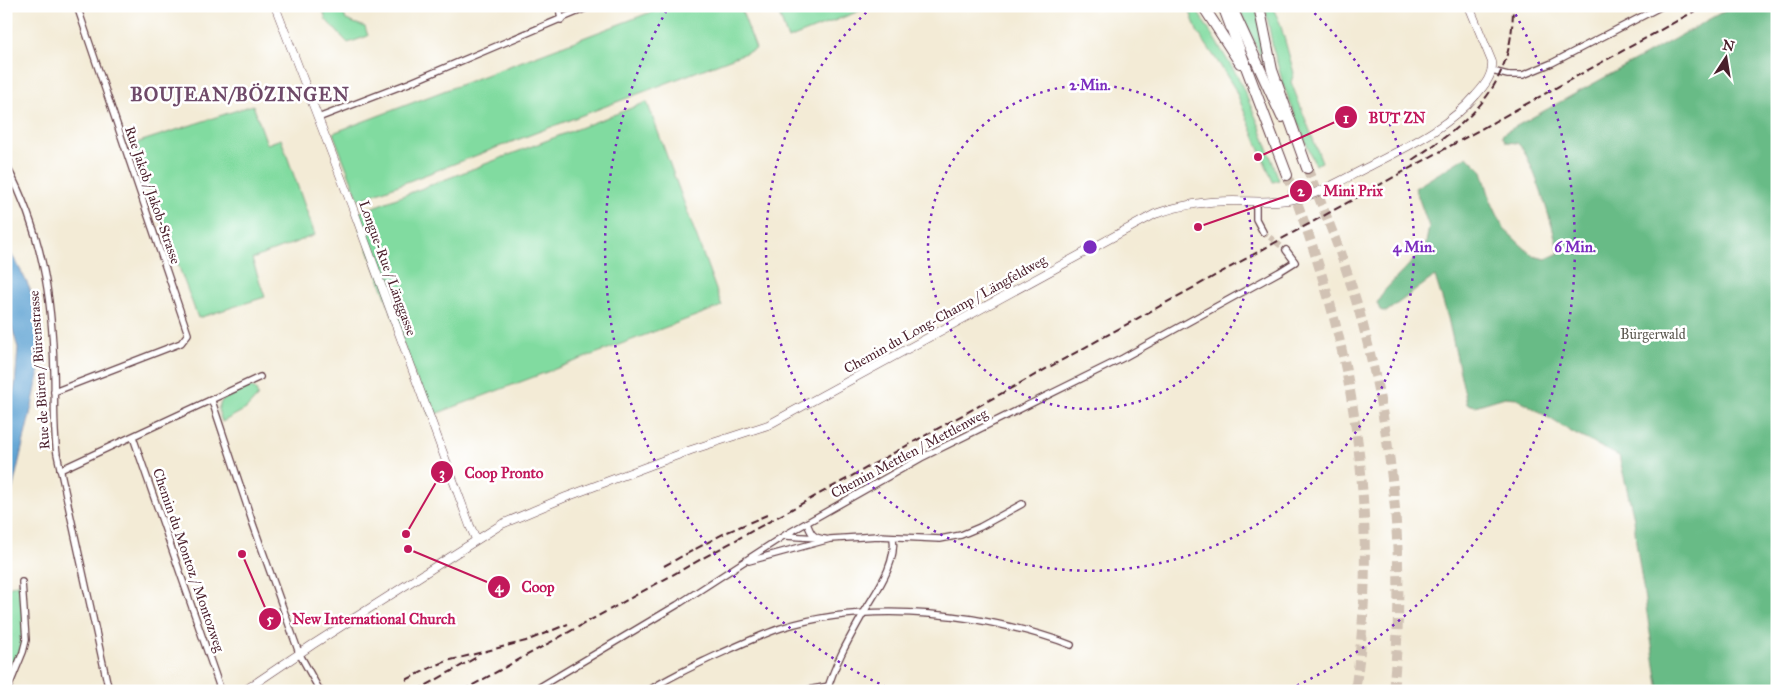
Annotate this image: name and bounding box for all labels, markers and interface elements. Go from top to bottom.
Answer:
north arrow [1700,32,1750,82]
text: N [1721,36,1736,55]
text: 2 Min. [1069,76,1111,94]
district label: BOUJEAN/BÖZINGEN [130,82,350,107]
callout: BUT ZN [1334,102,1436,132]
text: 1 [1343,109,1349,127]
text: BUT ZN [1368,109,1426,127]
street label: Rue Jakob / Jakob-Strasse [120,124,184,267]
callout: Mini Prix [1288,176,1393,206]
text: 2 [1297,182,1305,200]
text: Mini Prix [1323,182,1383,200]
street label: Longue-Rue / Länggasse [355,198,420,338]
centre of rings [1081,238,1099,256]
text: 4 Min. [1393,238,1435,257]
text: 6 Min. [1554,238,1596,256]
street label: Chemin du Long-Champ / Längfeldweg [841,251,1050,377]
street label: Rue de Büren / Bürenstrasse [25,290,54,450]
park label: Bürgerwald [1620,326,1686,343]
street label: Chemin Mettlen / Mettlenweg [828,405,991,502]
callout: Coop Pronto [430,457,554,487]
text: 3 [439,464,445,483]
text: Coop Pronto [464,464,544,483]
street label: Chemin du Montoz / Montozweg [149,466,228,655]
callout: Coop [487,572,565,602]
text: 4 [495,578,504,597]
text: Coop [521,578,555,597]
callout: New International Church [258,604,466,634]
text: 5 [267,610,274,628]
text: New International Church [292,610,456,628]

